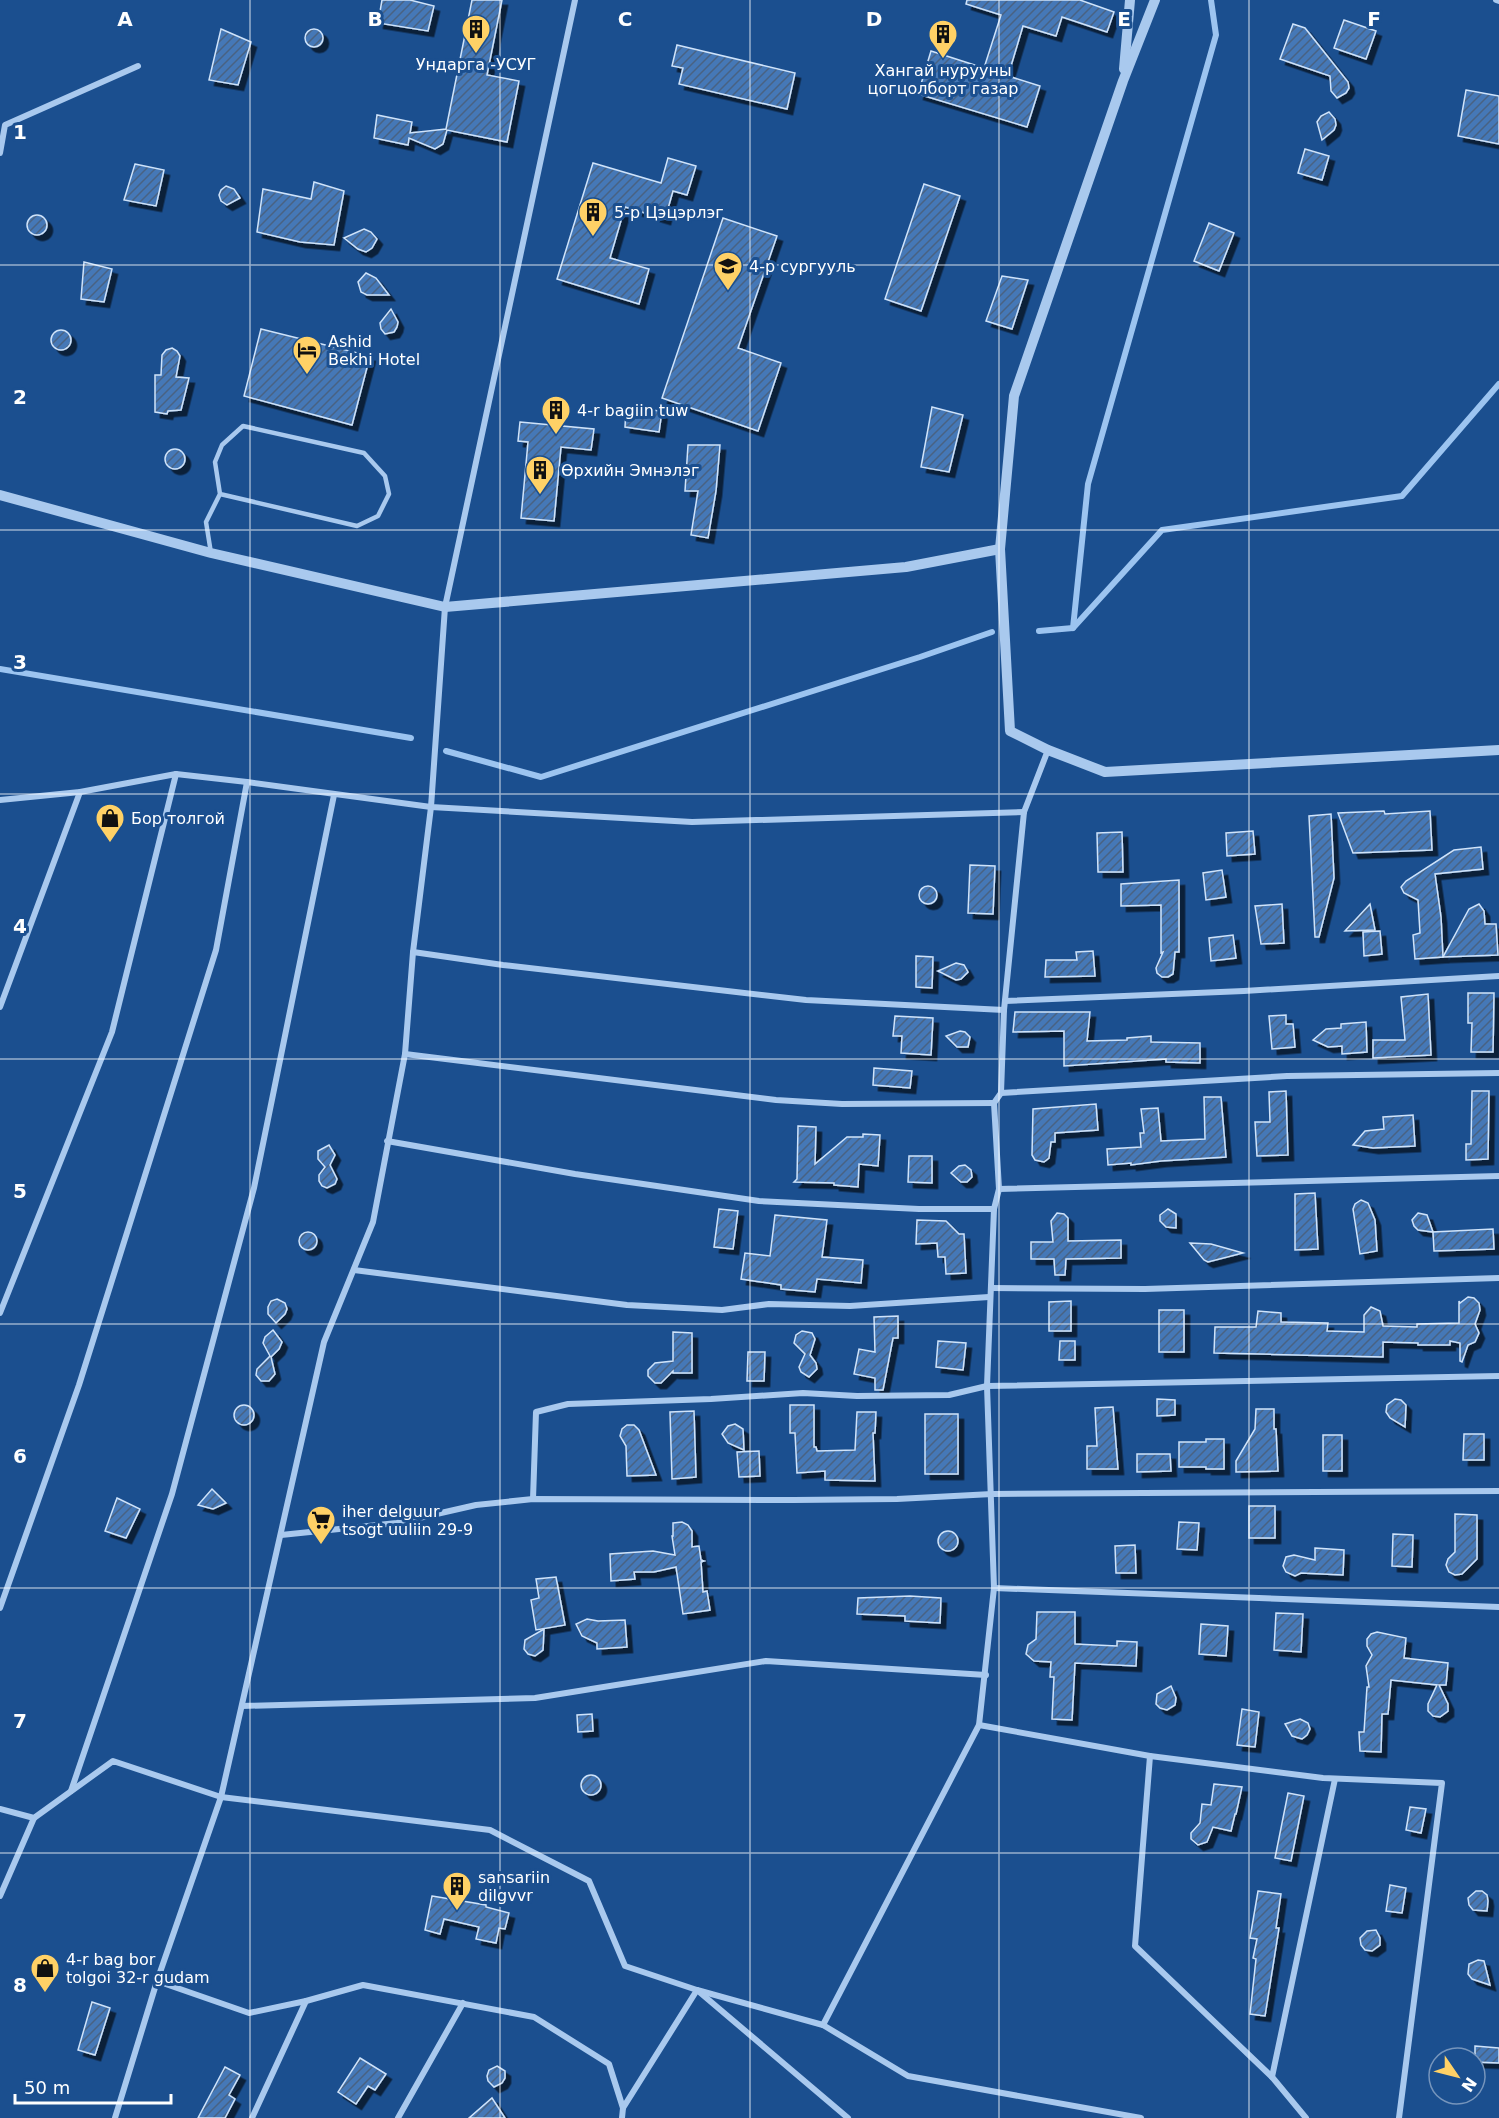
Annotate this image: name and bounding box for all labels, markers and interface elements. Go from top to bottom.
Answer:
text: A [117,7,133,31]
text: B [367,7,383,31]
text: C [618,7,632,31]
text: D [866,7,882,31]
text: E [1117,7,1131,31]
text: F [1367,7,1381,31]
building icon: Ундарга -УСУГ [460,13,492,55]
building icon: Хангай нурууны цогцолборт газар [927,18,959,60]
place label: Ундарга -УСУГ [416,55,536,74]
place label: Хангай нурууны цогцолборт газар [868,61,1018,98]
text: 1 [13,120,27,144]
building icon: 5-р Цэцэрлэг [577,196,609,238]
place label: 5-р Цэцэрлэг [614,203,724,222]
school or university icon: 4-р сургууль [712,250,744,292]
place label: 4-р сургууль [749,257,856,276]
place label: Ashid Bekhi Hotel [328,332,420,369]
hotel icon: Ashid Bekhi Hotel [291,334,323,376]
text: 2 [13,385,27,409]
building icon: 4-r bagiin tuw [540,394,572,436]
place label: 4-r bagiin tuw [577,401,688,420]
building icon: Өрхийн Эмнэлэг [524,454,556,496]
place label: Өрхийн Эмнэлэг [561,461,699,480]
text: 3 [13,650,27,674]
shop icon: Бор толгой [94,802,126,844]
place label: Бор толгой [131,809,225,828]
text: 4 [13,914,27,938]
text: 5 [13,1179,27,1203]
text: 6 [13,1444,27,1468]
place label: iher delguur tsogt uuliin 29-9 [342,1502,473,1539]
supermarket icon: iher delguur tsogt uuliin 29-9 [305,1504,337,1546]
text: 7 [13,1709,27,1733]
place label: sansariin dilgvvr [478,1868,550,1905]
building icon: sansariin dilgvvr [441,1870,473,1912]
place label: 4-r bag bor tolgoi 32-r gudam [66,1950,210,1987]
shop icon: 4-r bag bor tolgoi 32-r gudam [29,1952,61,1994]
text: 8 [13,1973,27,1997]
north arrow [1427,2046,1487,2106]
scale bar [15,2067,171,2105]
text: N [1457,2073,1480,2095]
text: 50 m [24,2077,70,2098]

